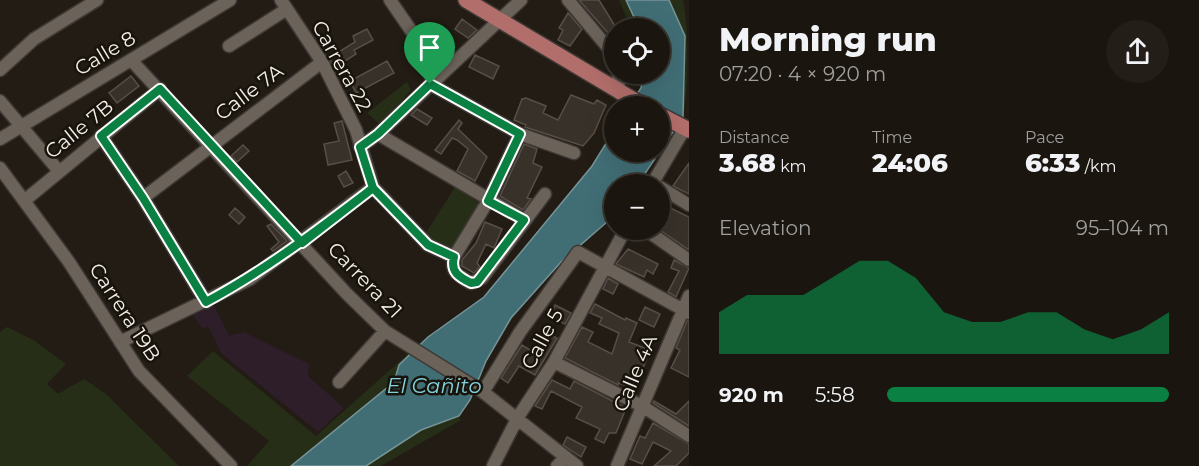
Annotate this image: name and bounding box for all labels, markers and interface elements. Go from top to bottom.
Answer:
street label: Carrera 22 [307,16,377,116]
map controls [604,18,670,240]
button: locate [604,18,670,84]
text: Morning run [719,19,937,59]
button: share [1106,20,1169,83]
pin [404,22,455,84]
street label: Calle 8 [70,26,140,80]
icon: arrive [413,31,446,64]
street label: Calle 7A [210,58,288,125]
text: 07:20 · 4 × 920 m [719,62,886,86]
street label: Calle 7B [40,94,118,164]
button: + [604,96,670,162]
text: Distance [719,128,789,147]
text: Time [872,128,912,147]
text: Pace [1025,128,1064,147]
text: 3.68 [719,147,776,179]
text: 24:06 [872,147,948,179]
text: 6:33 [1025,147,1080,179]
text: km [776,157,807,176]
text: /km [1080,157,1117,176]
button: − [604,174,670,240]
text: Elevation [719,216,811,240]
text: 95–104 m [1076,216,1169,240]
street label: Carrera 21 [323,237,407,323]
street label: Carrera 19B [84,258,166,366]
street label: Calle 5 [516,305,568,373]
street label: Calle 4A [608,330,662,415]
water label: El Cañito [386,373,482,398]
text: 920 m [719,383,784,407]
text: 5:58 [815,383,855,407]

